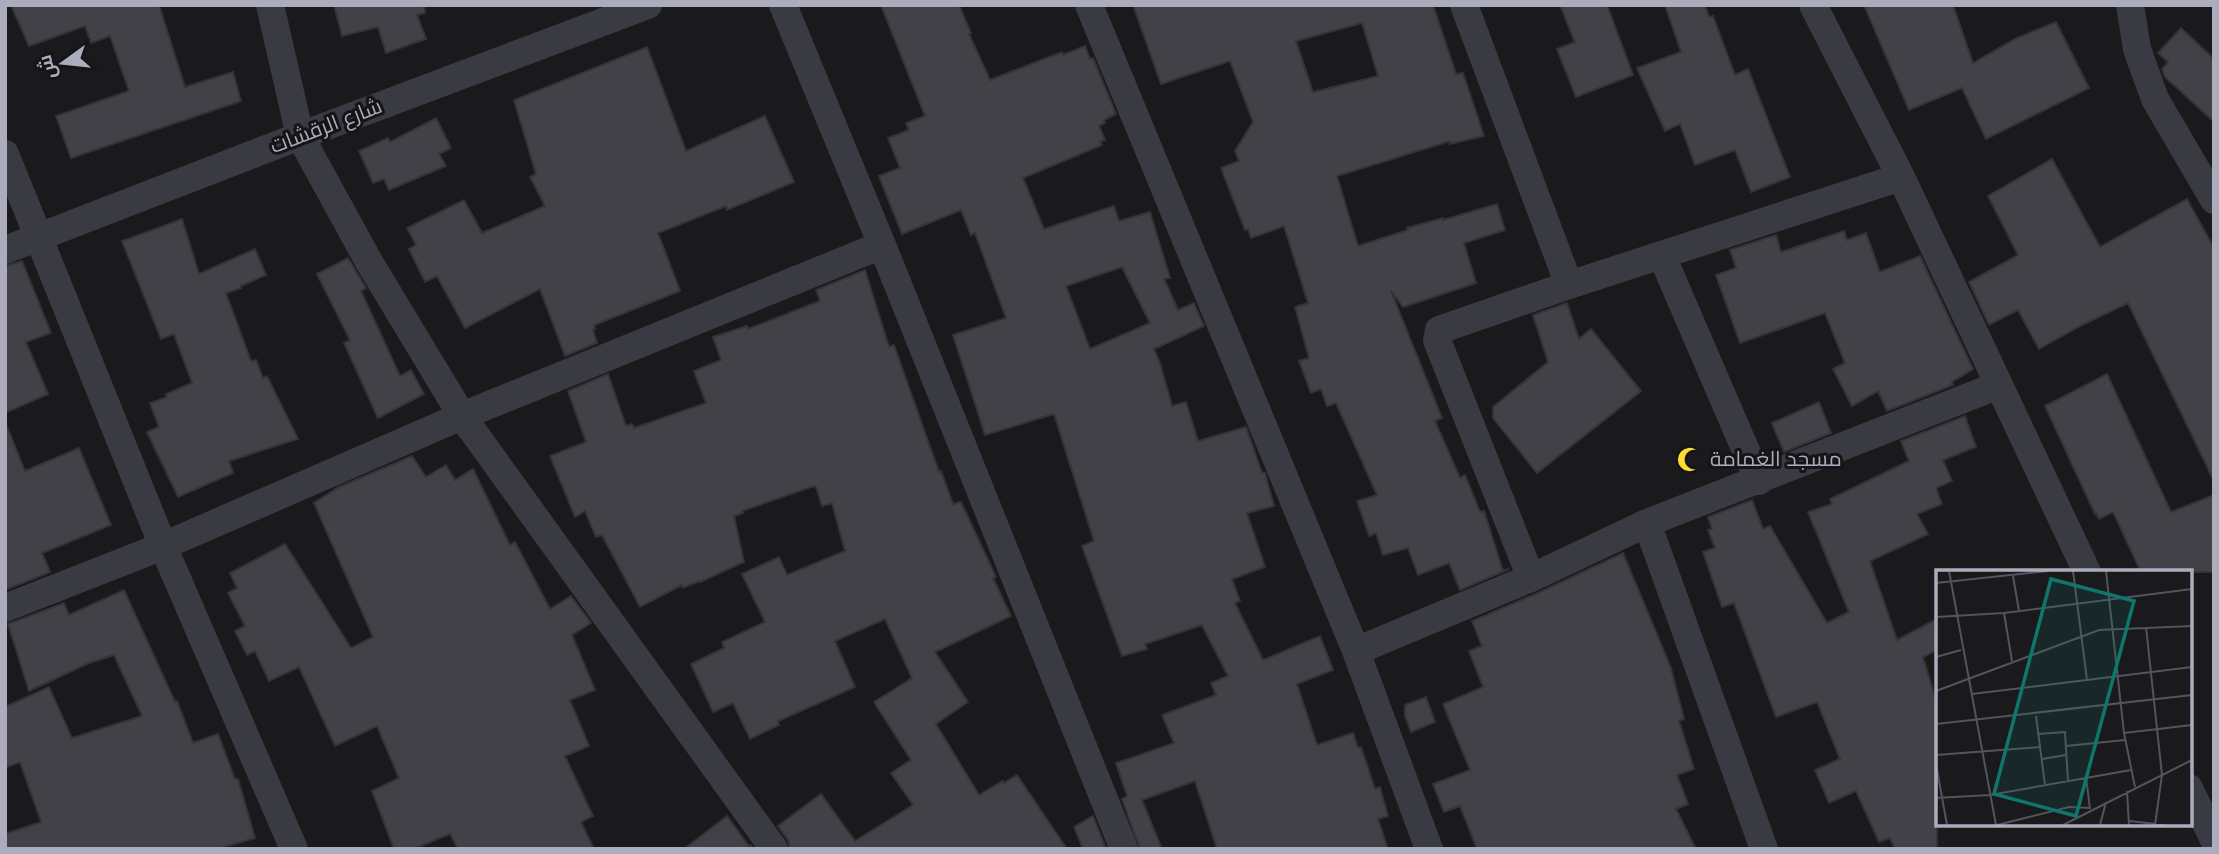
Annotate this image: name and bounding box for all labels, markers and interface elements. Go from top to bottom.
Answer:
north arrow [28,28,98,98]
text: ش [31,52,63,83]
street label: شارع الرقشات [266,91,386,160]
place label: مسجد الغمامة [1710,444,1842,473]
mosque icon: مسجد الغمامة [1676,445,1704,473]
inset map [1936,570,2191,826]

